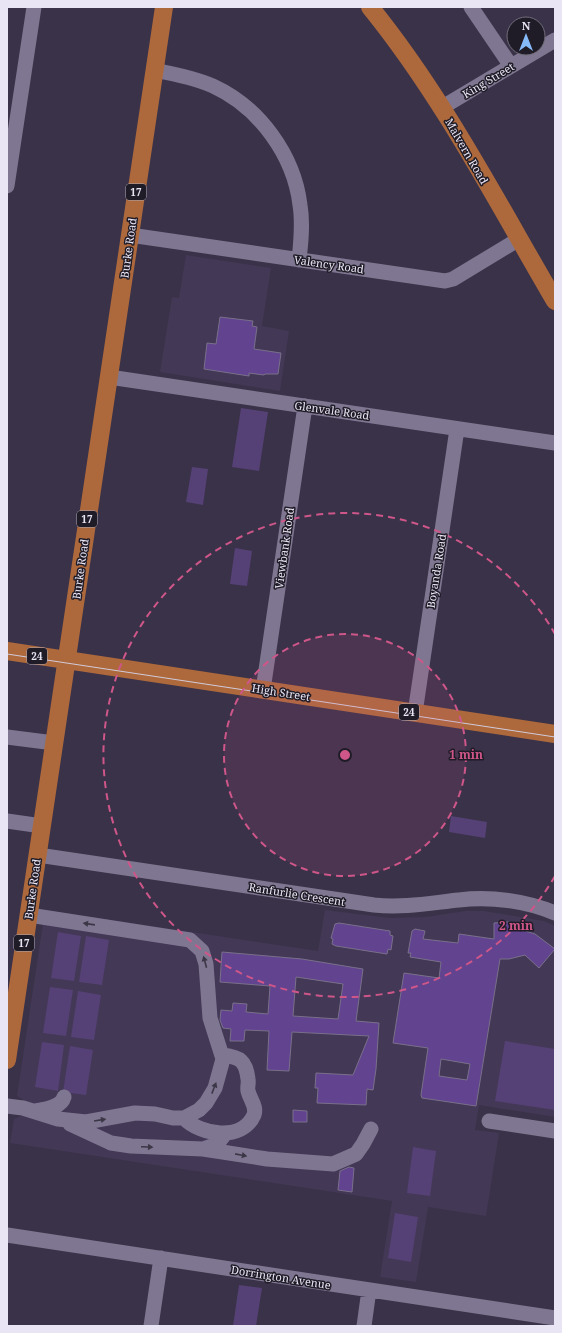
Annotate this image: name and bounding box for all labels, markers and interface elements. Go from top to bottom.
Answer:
north arrow [506,16,546,56]
text: N [522,18,531,33]
street label: King Street [459,59,517,101]
street label: Malvern Road [442,115,492,187]
road number: 17 [126,184,146,200]
street label: Burke Road [116,217,140,279]
street label: Valency Road [293,252,365,276]
street label: Glenvale Road [294,397,371,423]
street label: Viewbank Road [271,506,297,590]
road number: 17 [77,511,97,527]
street label: Boyanda Road [423,532,449,609]
street label: Burke Road [68,538,92,600]
road number: 24 [27,648,47,664]
street label: High Street [251,680,311,704]
road number: 24 [399,704,419,720]
text: 1 min [449,746,483,763]
centre of rings [338,748,352,762]
street label: Burke Road [20,858,44,920]
street label: Ranfurlie Crescent [248,879,346,909]
text: 2 min [499,917,533,934]
one-way arrow [83,921,95,927]
road number: 17 [14,935,34,951]
one-way arrow [202,955,208,967]
one-way arrow [212,1081,218,1093]
one-way arrow [94,1117,106,1123]
one-way arrow [141,1144,154,1150]
one-way arrow [235,1152,247,1158]
street label: Dorrington Avenue [230,1262,332,1292]

